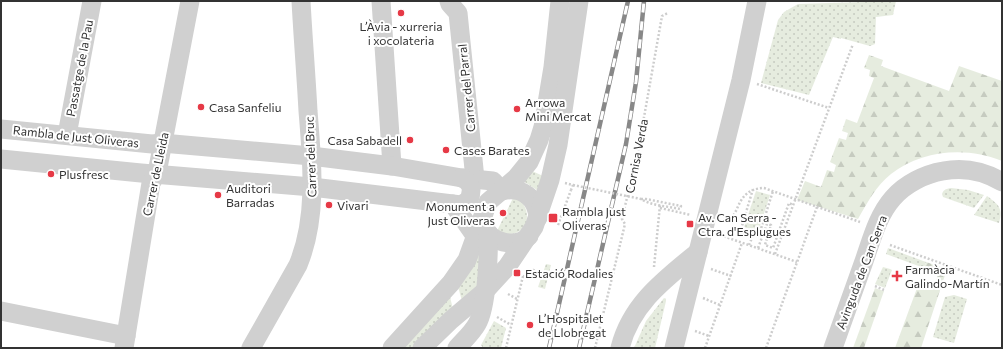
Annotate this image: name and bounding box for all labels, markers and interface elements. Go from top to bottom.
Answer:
marker: L’Àvia - xurreria i xocolateria [396,8,406,18]
street label: Passatge de la Pau [63,18,95,118]
place label: L’Àvia - xurreria i xocolateria [359,19,443,47]
street label: Carrer del Parral [454,43,478,133]
place label: Arrowa Mini Mercat [525,95,591,123]
place label: Casa Sanfeliu [209,100,281,114]
marker: Casa Sanfeliu [196,102,206,112]
marker: Arrowa Mini Mercat [512,104,522,114]
street label: Carrer del Bruc [302,116,318,198]
street label: Cornisa Verda [622,118,650,194]
street label: Rambla de Just Oliveras [12,122,140,151]
street label: Carrer de Lleida [139,131,171,217]
place label: Casa Sabadell [327,133,402,147]
marker: Casa Sabadell [405,135,415,145]
place label: Cases Barates [454,143,530,157]
marker: Cases Barates [441,145,451,155]
place label: Plusfresc [59,167,109,181]
marker: Plusfresc [46,169,56,179]
place label: Auditori Barradas [226,181,274,209]
marker: Auditori Barradas [213,190,223,200]
place label: Vivari [337,198,369,212]
place label: Monument a Just Oliveras [426,199,495,228]
marker: Vivari [324,200,334,210]
place label: Rambla Just Oliveras [562,204,626,232]
marker: Monument a Just Oliveras [498,208,508,218]
place label: Av. Can Serra - Ctra. d'Esplugues [698,210,791,238]
marker: Rambla Just Oliveras [547,212,559,224]
street label: Avinguda de Can Serra [833,213,889,331]
marker: Av. Can Serra - Ctra. d'Esplugues [685,219,695,229]
place label: Farmàcia Galindo-Martín [905,262,990,290]
place label: Estació Rodalies [525,266,613,280]
marker: Estació Rodalies [512,268,522,278]
marker: Farmàcia Galindo-Martín [892,271,902,281]
place label: L’Hospitalet de Llobregat [538,311,606,339]
marker: L’Hospitalet de Llobregat [525,320,535,330]

